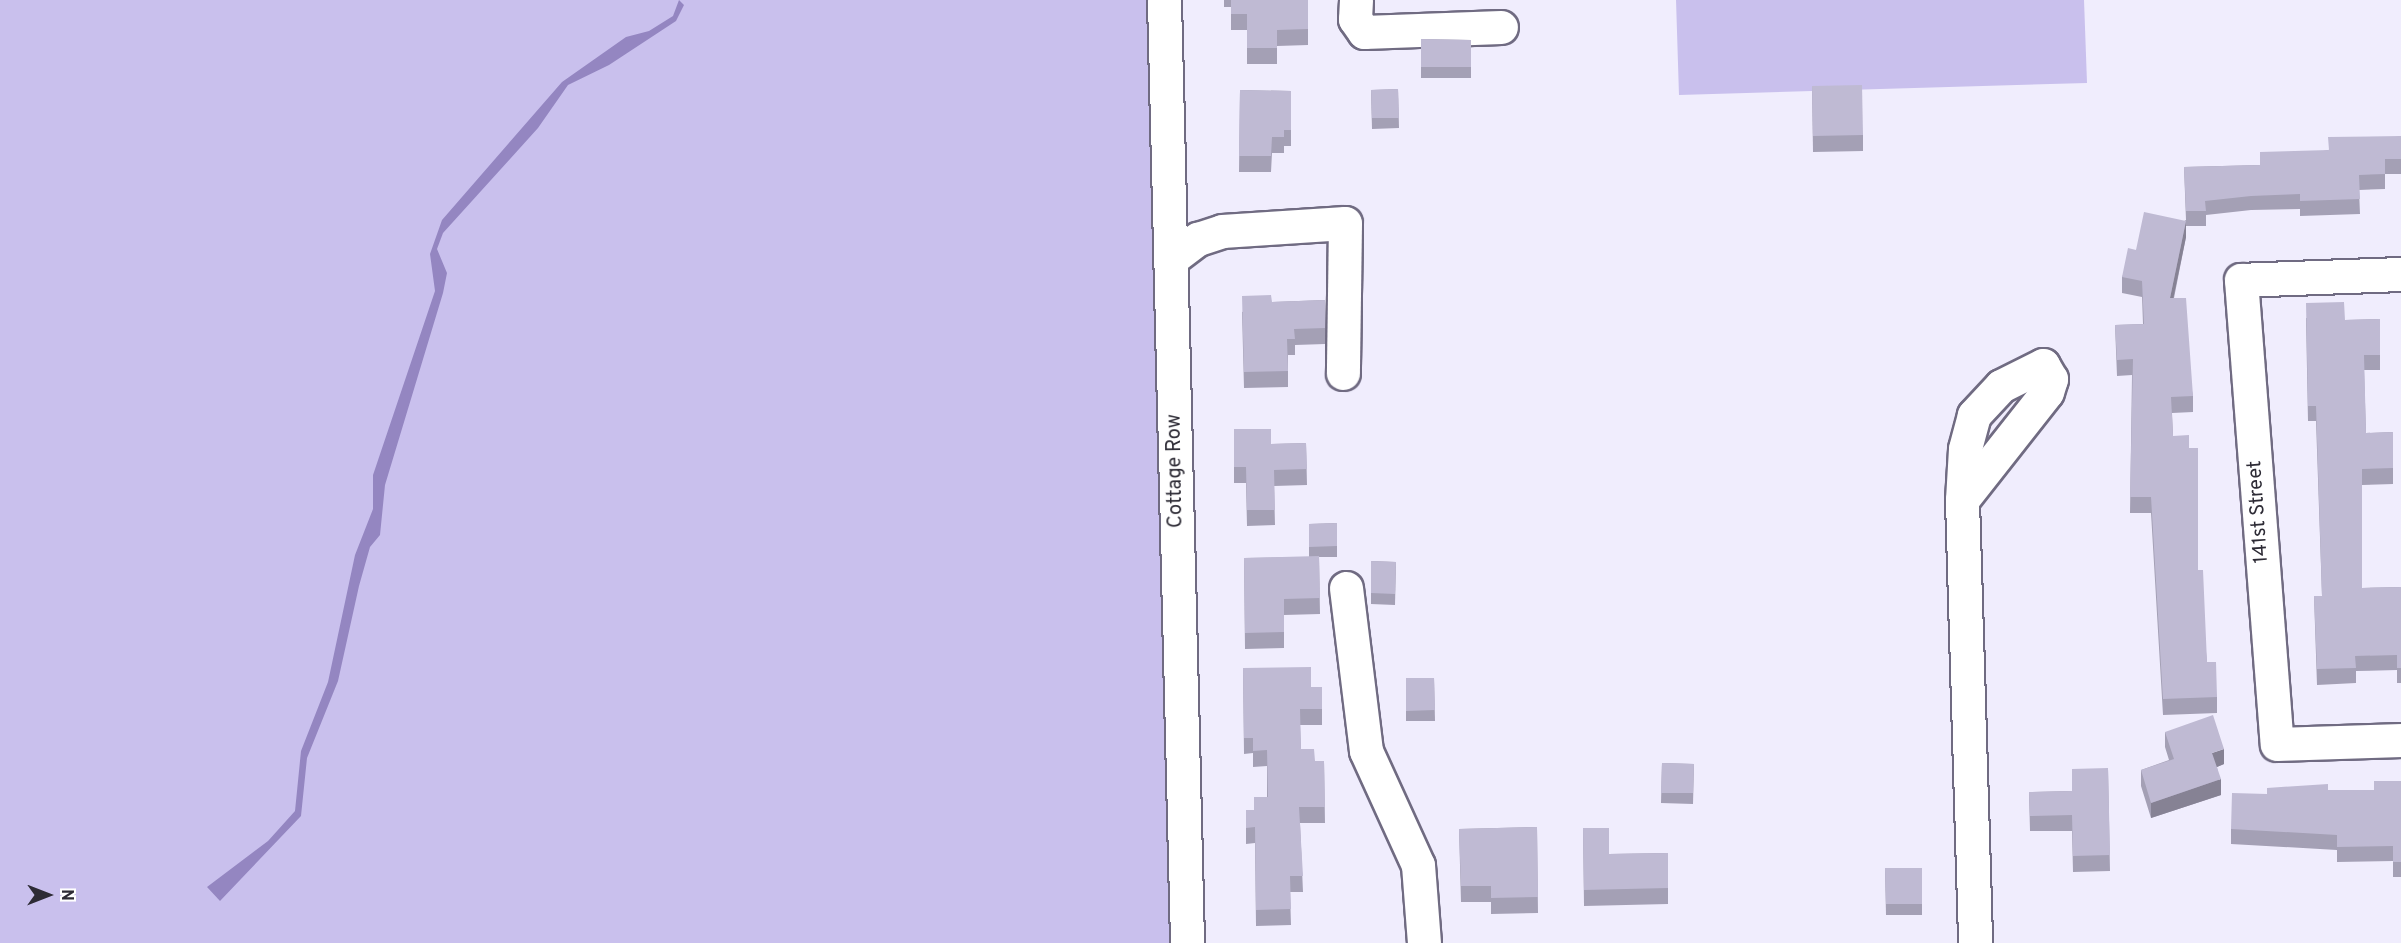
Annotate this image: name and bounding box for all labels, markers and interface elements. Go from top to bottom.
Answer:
street label: Cottage Row [1163,414,1189,528]
street label: 141st Street [2243,460,2275,564]
north arrow [18,865,78,925]
text: N [56,889,76,901]

